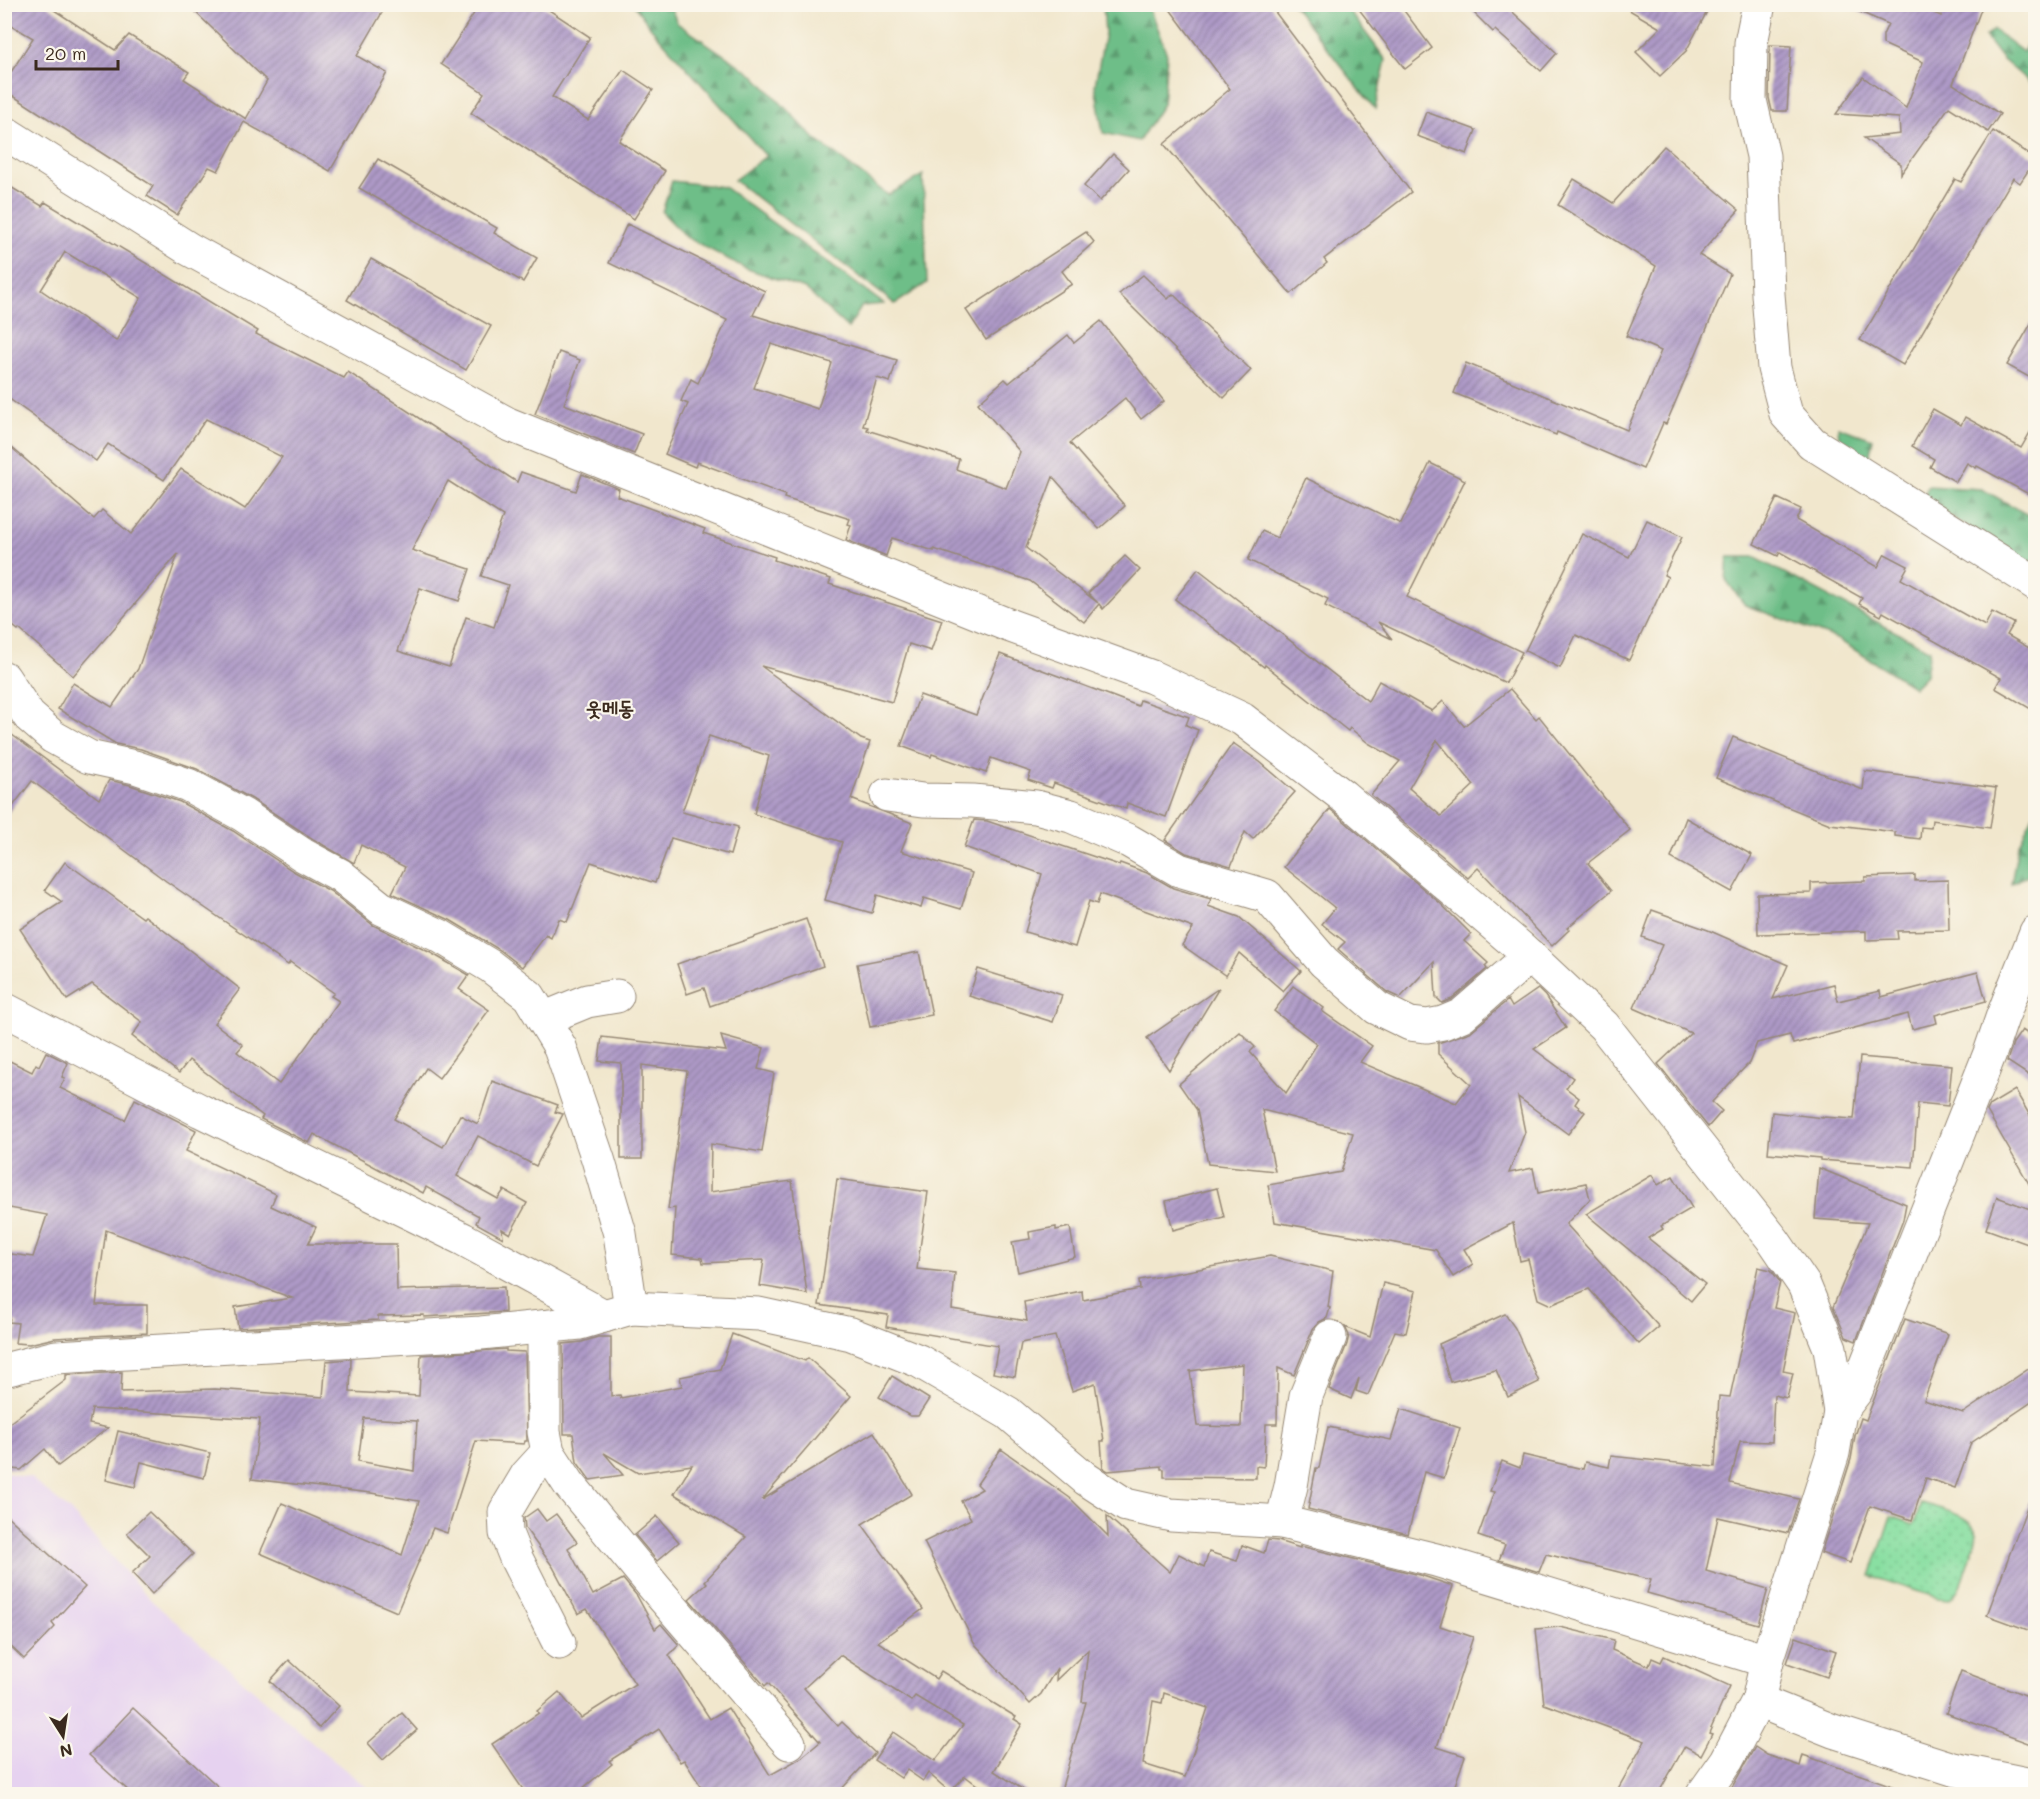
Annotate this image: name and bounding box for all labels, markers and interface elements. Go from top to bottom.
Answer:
scale bar [36,33,118,71]
text: 20 m [45,41,86,65]
district label: 웃메동 [586,694,634,720]
north arrow [33,1706,93,1766]
text: N [58,1740,74,1763]

